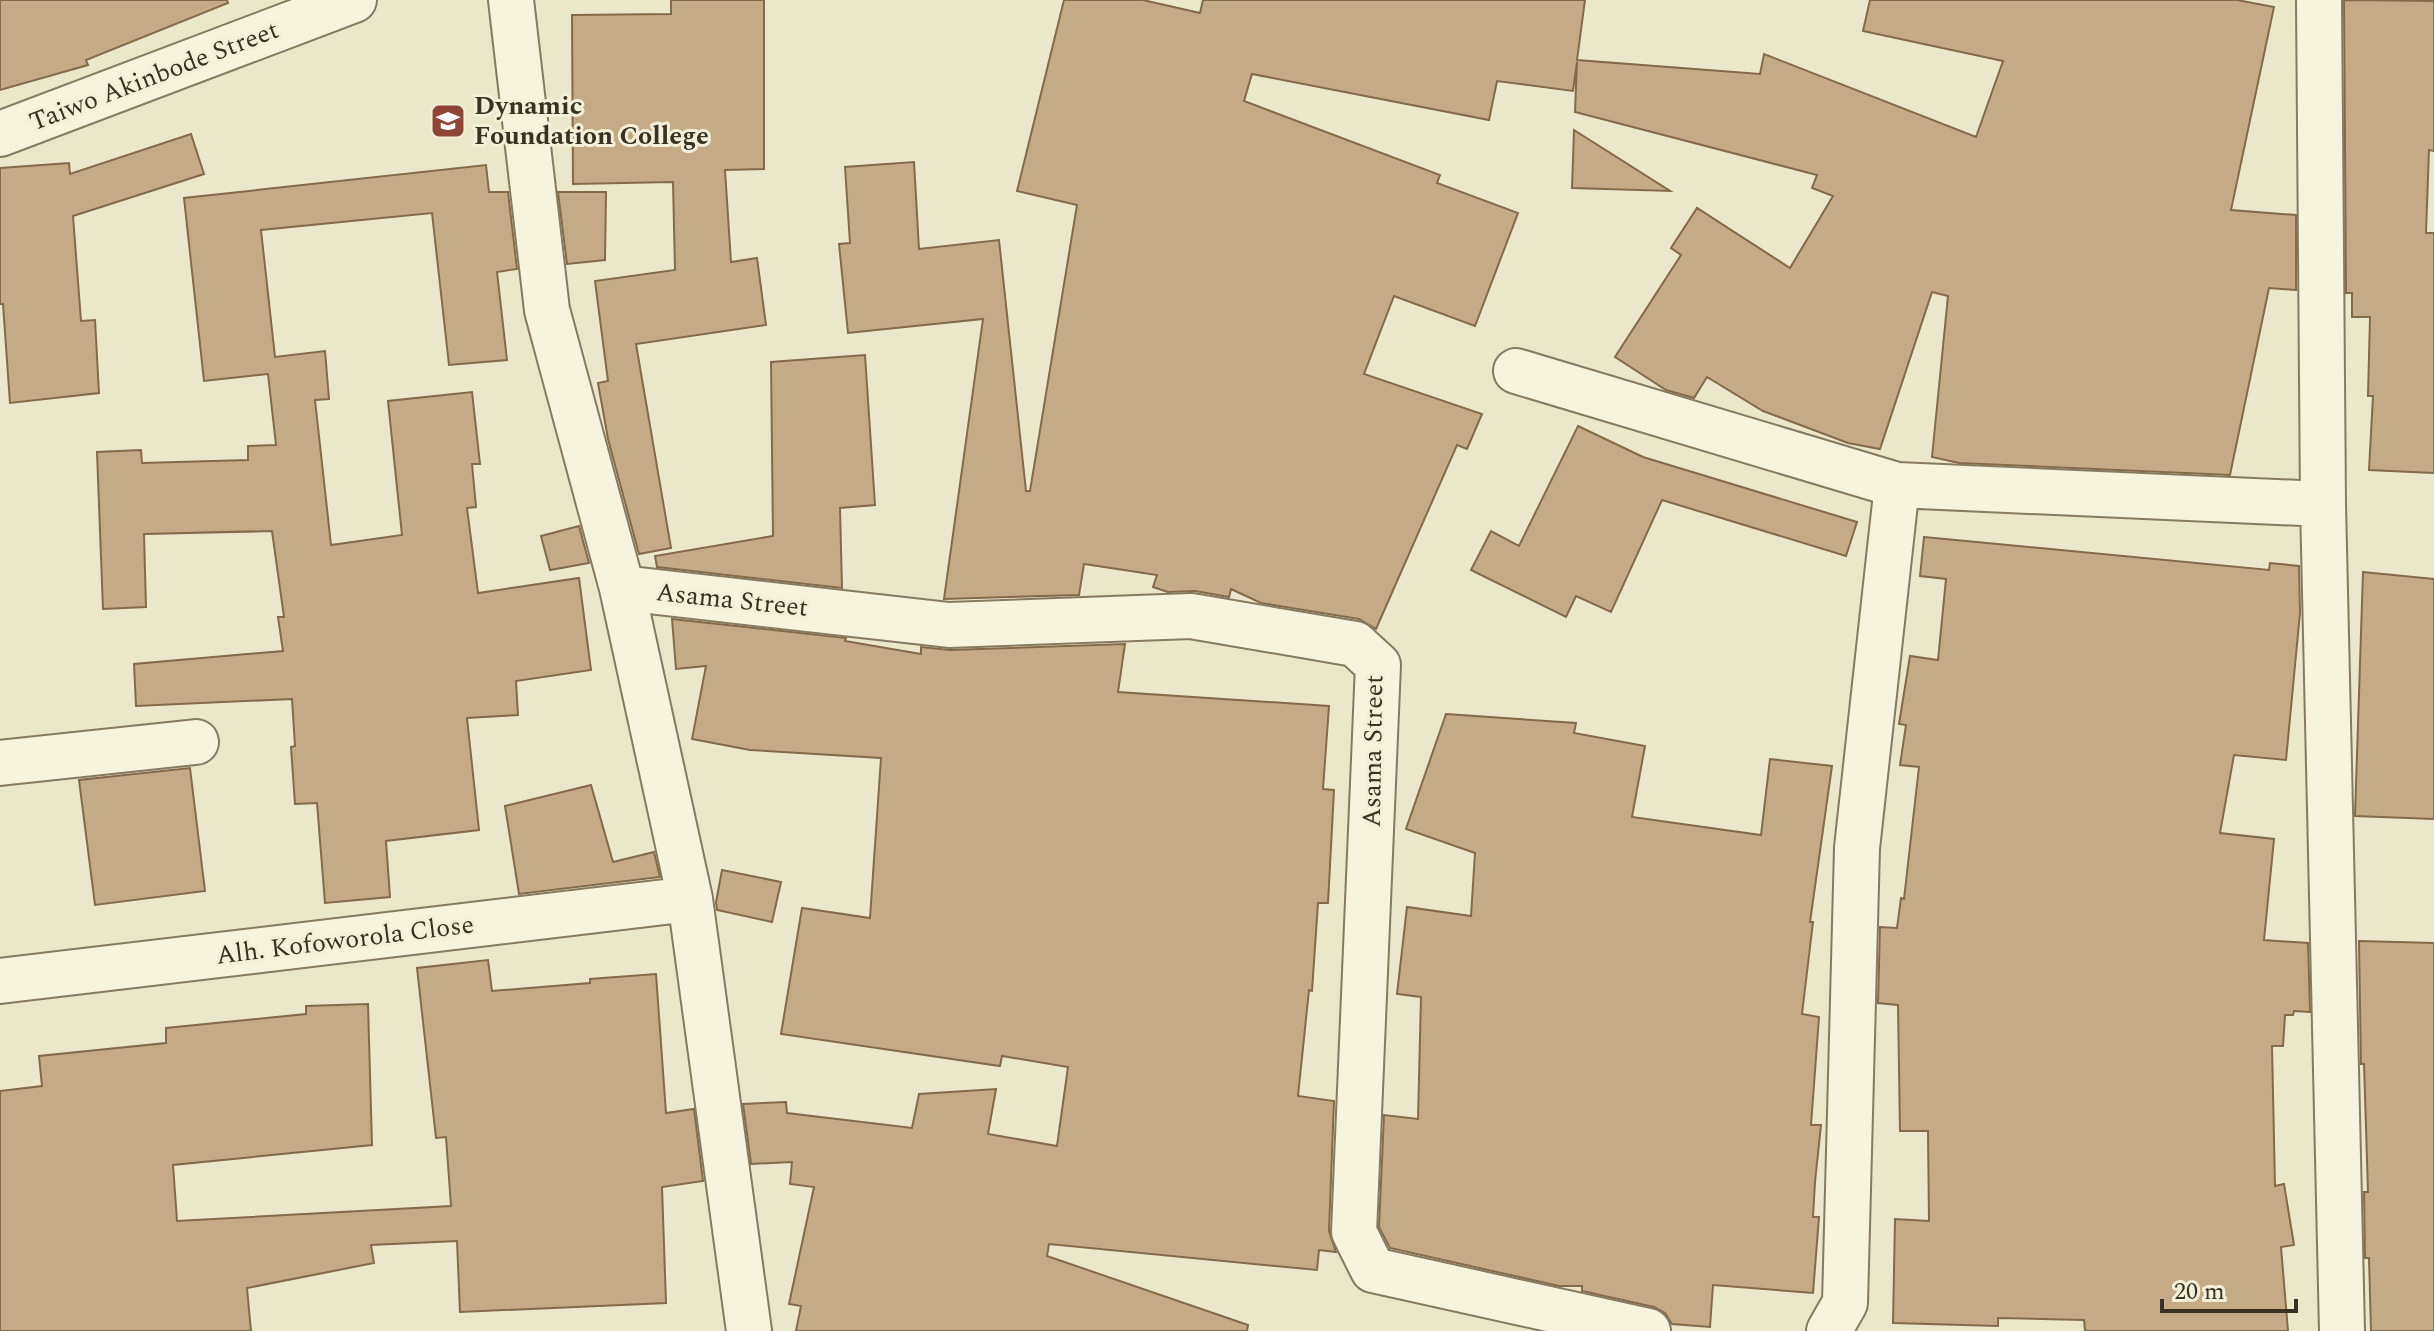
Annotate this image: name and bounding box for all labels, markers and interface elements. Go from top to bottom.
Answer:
street label: Taiwo Akinbode Street [23,10,285,142]
place label: Dynamic Foundation College [474,86,709,156]
school or university icon: Dynamic Foundation College [429,102,467,140]
street label: Asama Street [654,572,810,628]
street label: Asama Street [1352,674,1394,828]
street label: Alh. Kofoworola Close [214,904,476,976]
scale bar [2162,1263,2296,1313]
text: 20 m [2174,1274,2225,1310]

